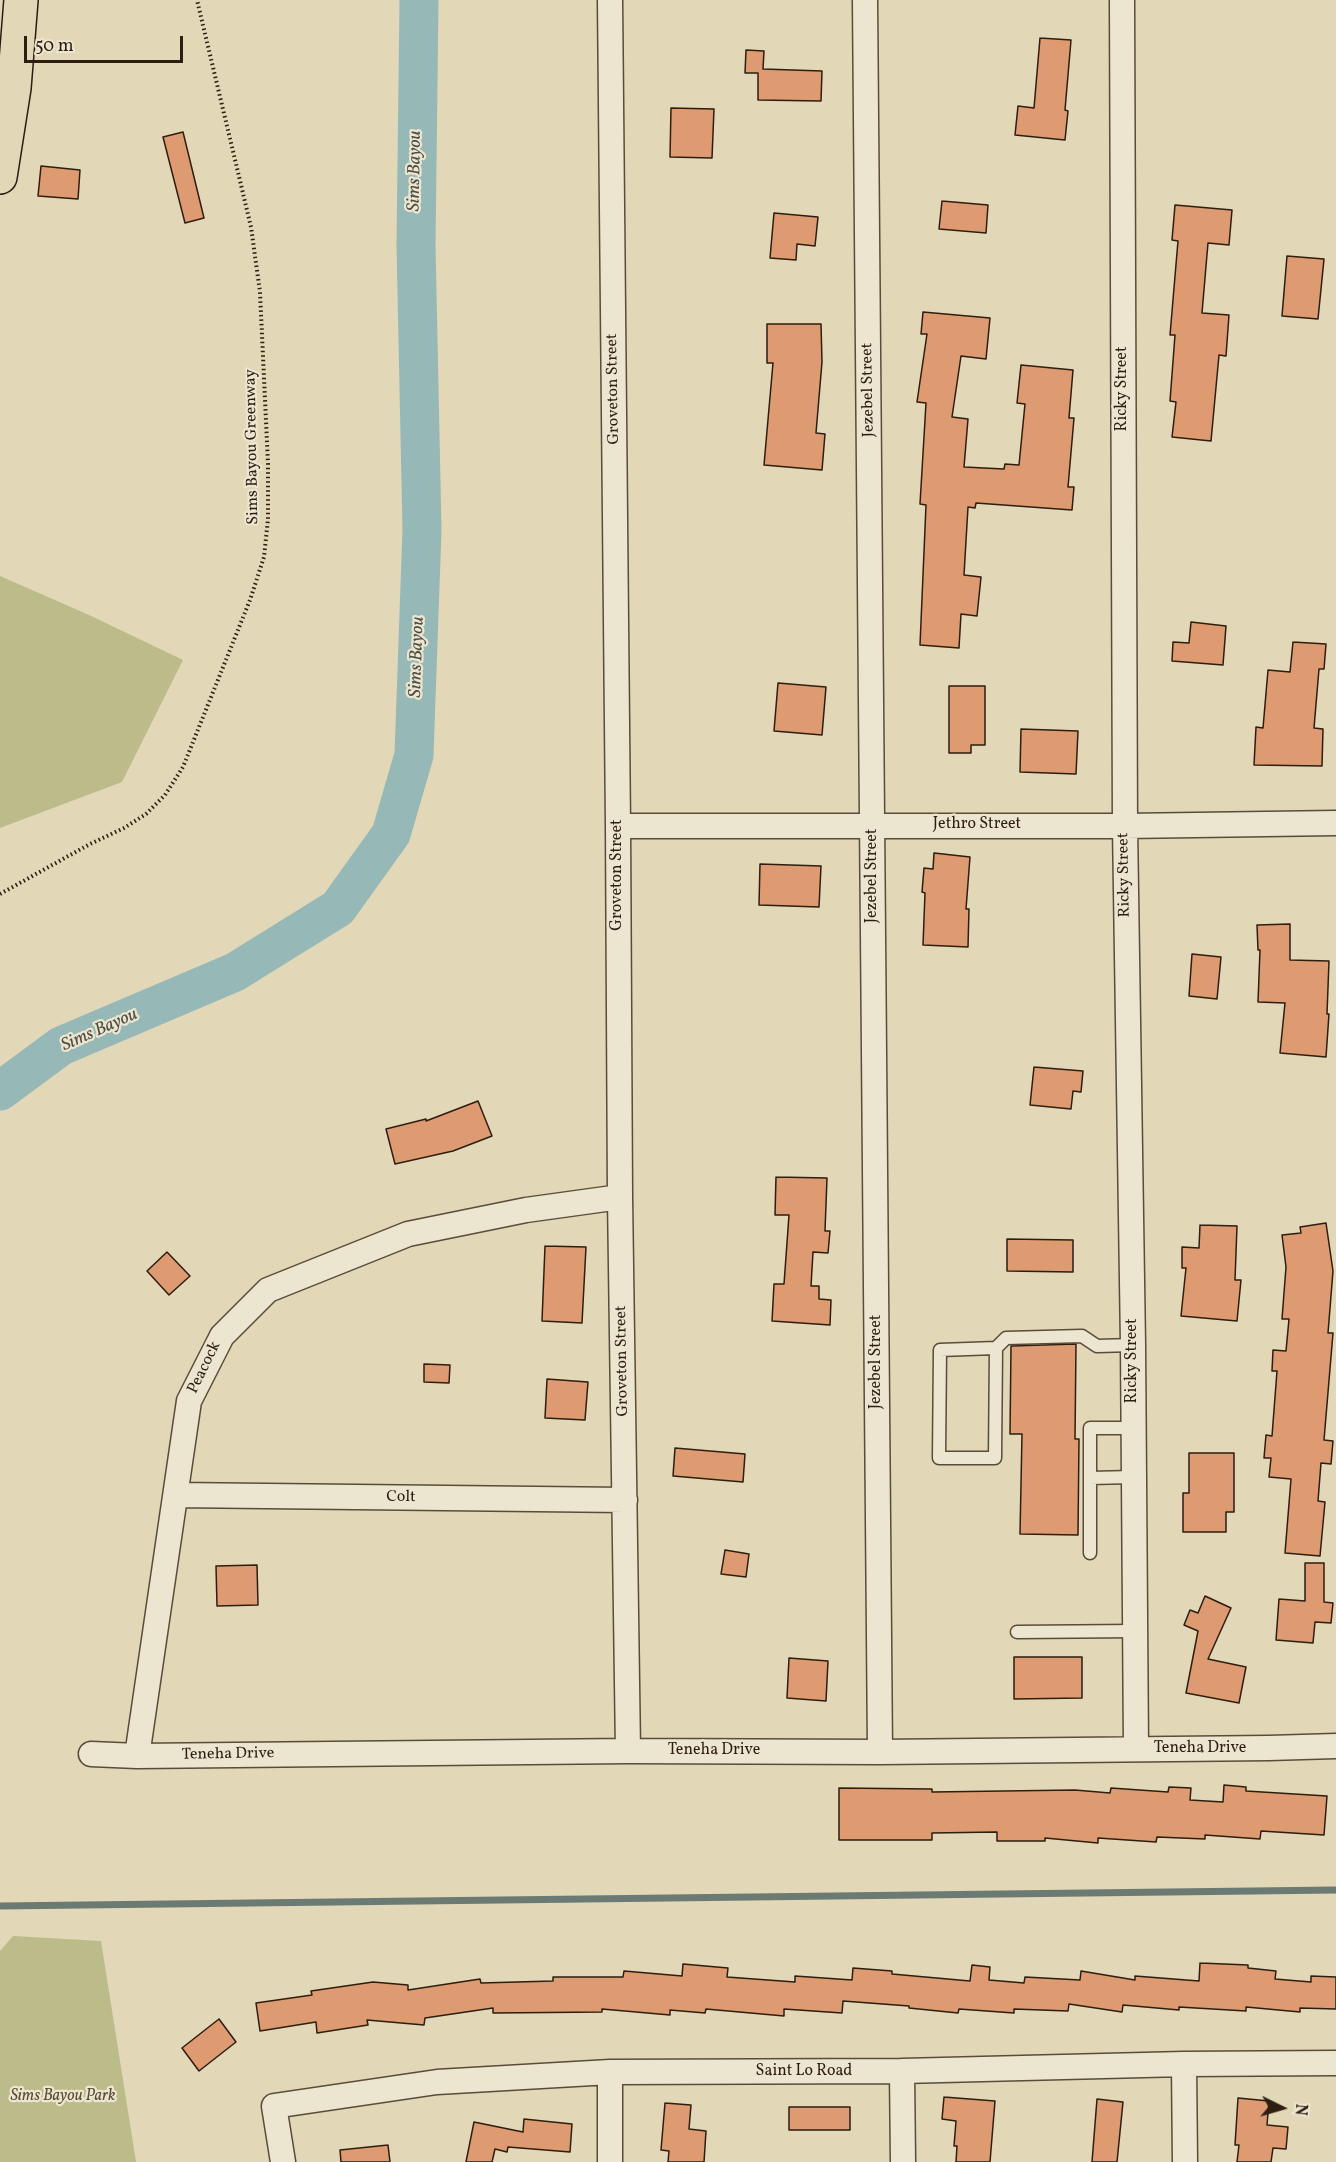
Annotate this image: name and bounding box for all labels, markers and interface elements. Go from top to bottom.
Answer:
scale bar [27,24,186,62]
text: 50 m [35,34,74,59]
water label: Sims Bayou [404,130,428,212]
street label: Groveton Street [603,333,625,445]
street label: Jezebel Street [859,342,879,438]
street label: Ricky Street [1113,346,1133,432]
street label: Sims Bayou Greenway [242,369,264,525]
water label: Sims Bayou [406,616,430,698]
street label: Jethro Street [933,815,1021,835]
street label: Groveton Street [608,819,628,931]
street label: Jezebel Street [863,829,883,923]
street label: Ricky Street [1115,832,1135,918]
water label: Sims Bayou [59,1005,141,1057]
street label: Groveton Street [612,1305,634,1417]
street label: Jezebel Street [867,1315,887,1409]
street label: Ricky Street [1123,1318,1143,1404]
street label: Peacock [184,1339,226,1397]
street label: Colt [386,1488,416,1508]
street label: Teneha Drive [1154,1739,1246,1759]
street label: Teneha Drive [668,1741,760,1761]
street label: Teneha Drive [181,1745,275,1765]
street label: Saint Lo Road [756,2062,852,2082]
north arrow [1252,2078,1312,2138]
park label: Sims Bayou Park [11,2087,115,2107]
text: N [1288,2103,1311,2116]

